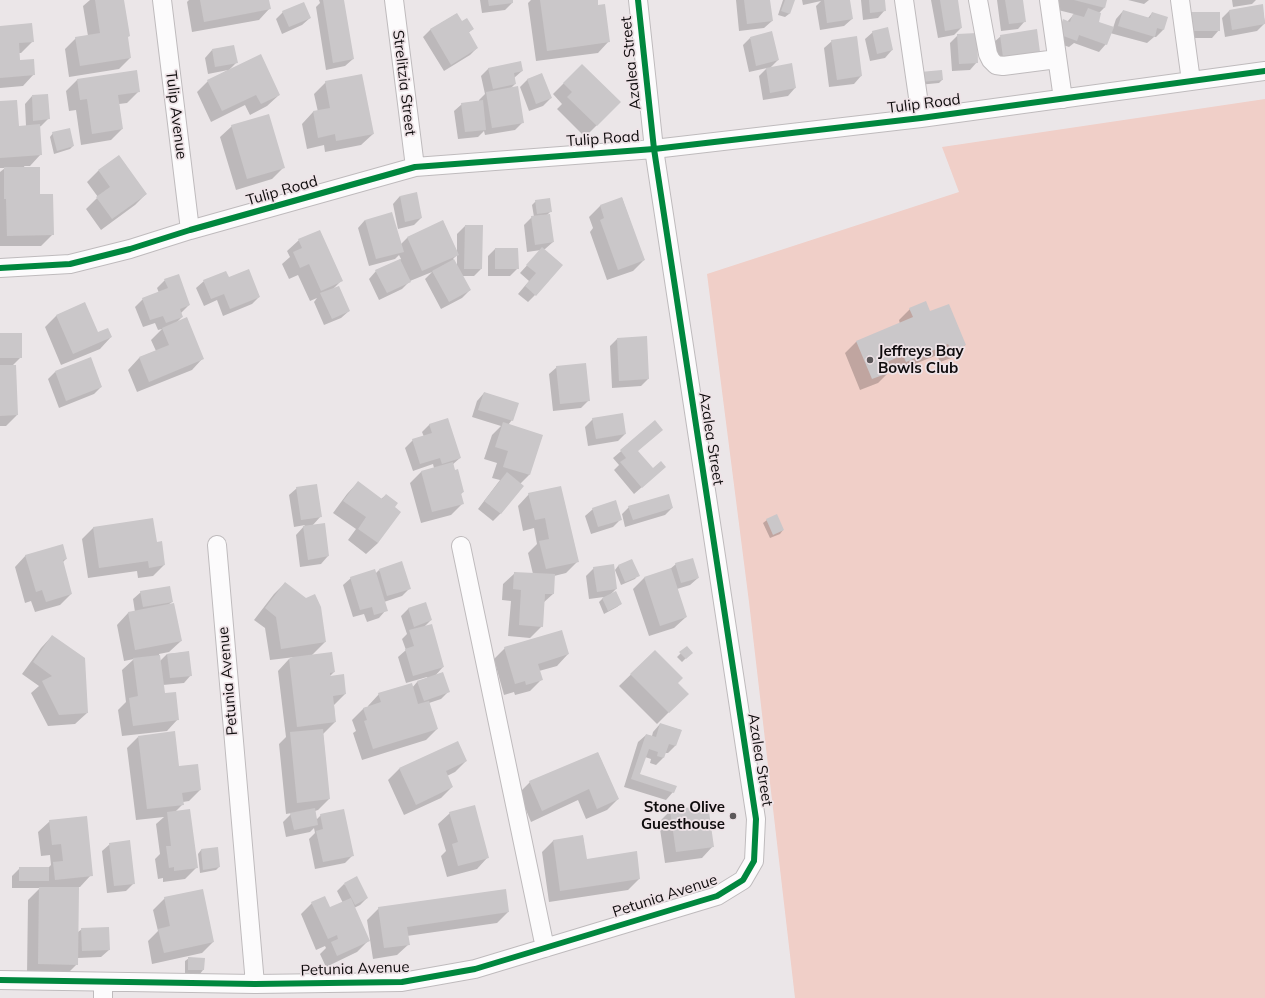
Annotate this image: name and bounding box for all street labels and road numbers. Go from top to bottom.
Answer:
street label: Azalea Street [617,15,645,111]
street label: Strelitzia Street [389,29,419,137]
street label: Tulip Avenue [162,70,190,160]
street label: Tulip Road [886,91,962,117]
street label: Tulip Road [566,127,640,151]
street label: Tulip Road [244,172,320,210]
street label: Azalea Street [695,391,727,487]
street label: Petunia Avenue [214,626,242,736]
street label: Azalea Street [744,712,776,808]
street label: Petunia Avenue [610,871,720,921]
street label: Petunia Avenue [300,958,410,980]

